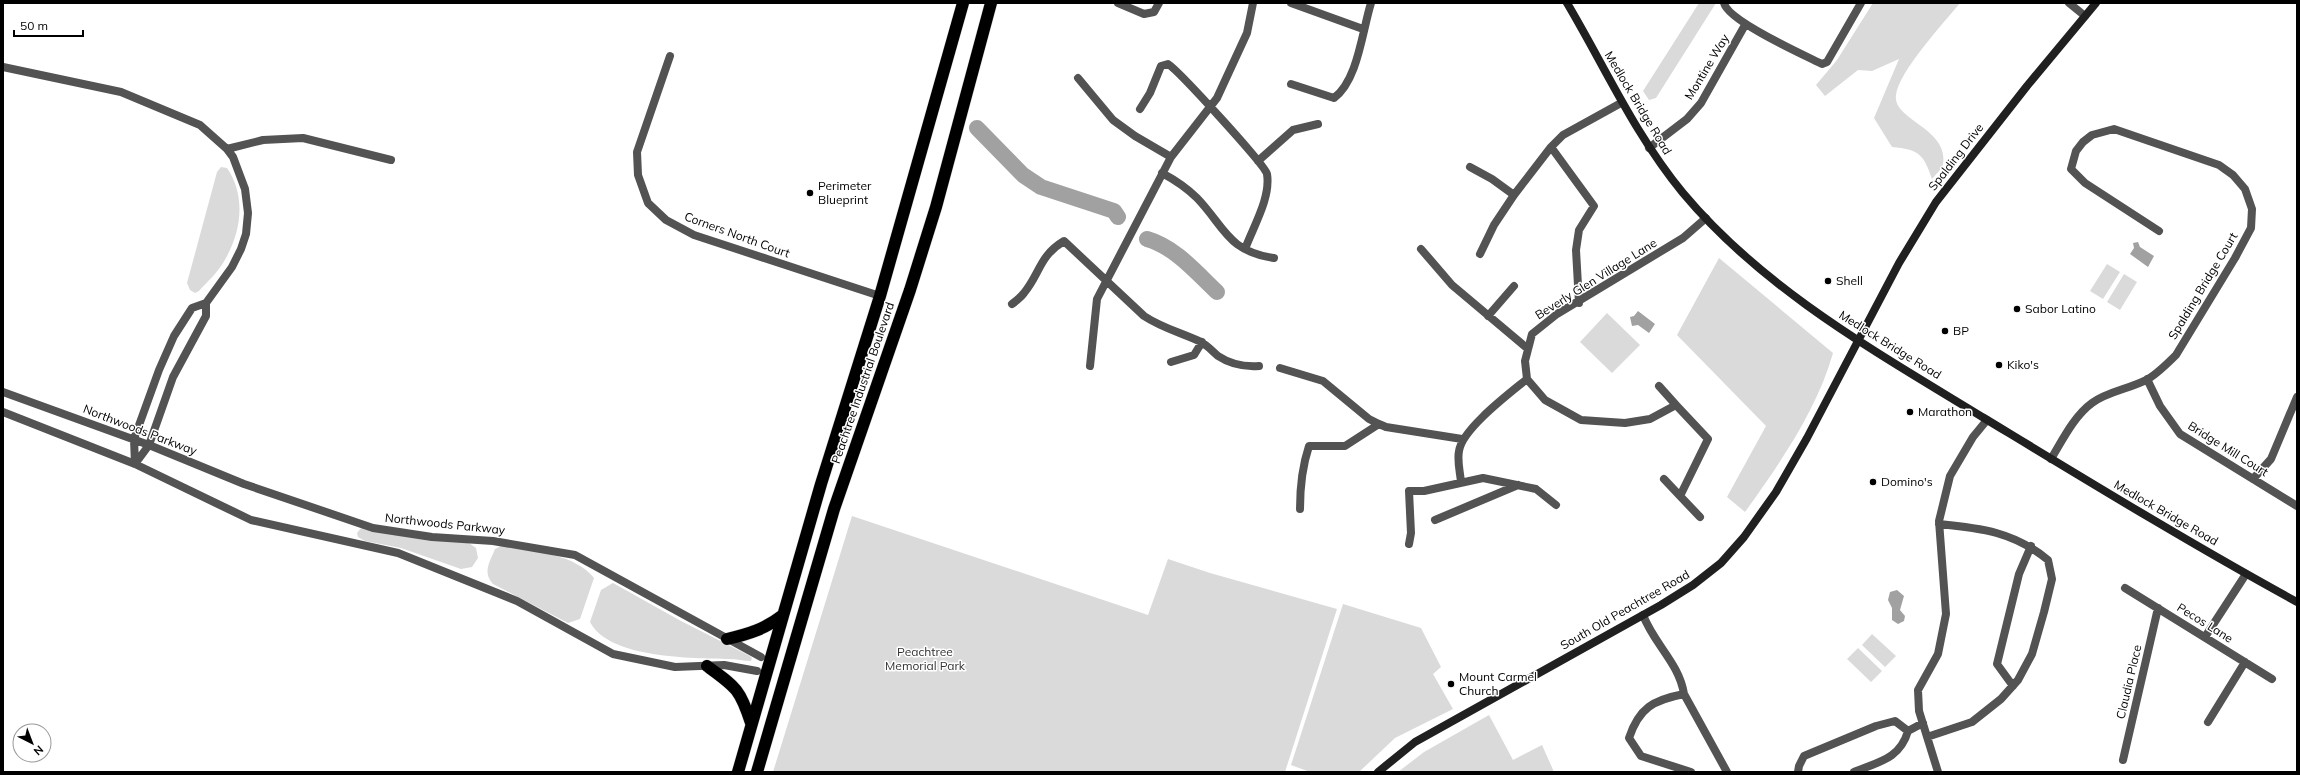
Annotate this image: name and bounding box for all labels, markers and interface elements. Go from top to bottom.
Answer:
scale bar [14,12,83,38]
text: 50 m [20,18,48,33]
street label: Montine Way [1681,31,1732,102]
street label: Medlock Bridge Road [1602,48,1675,157]
street label: Spalding Drive [1925,120,1987,193]
place label: Perimeter Blueprint [818,178,872,207]
marker: Perimeter Blueprint [805,188,815,198]
street label: Corners North Court [682,208,792,261]
street label: Spalding Bridge Court [2165,230,2240,342]
street label: Beverly Glen Village Lane [1532,235,1659,322]
place label: Shell [1836,273,1863,288]
marker: Shell [1823,276,1833,286]
street label: Peachtree Industrial Boulevard [828,300,897,466]
place label: Sabor Latino [2025,301,2096,316]
marker: Sabor Latino [2012,304,2022,314]
street label: Medlock Bridge Road [1836,307,1944,382]
place label: BP [1953,323,1969,338]
marker: BP [1940,326,1950,336]
place label: Kiko's [2007,357,2039,372]
marker: Kiko's [1994,360,2004,370]
street label: Northwoods Parkway [81,401,200,458]
place label: Marathon [1918,404,1972,419]
marker: Marathon [1905,407,1915,417]
street label: Bridge Mill Court [2185,418,2271,479]
place label: Domino's [1881,474,1933,489]
marker: Domino's [1868,477,1878,487]
street label: Medlock Bridge Road [2111,477,2221,549]
street label: Northwoods Parkway [384,510,507,537]
street label: South Old Peachtree Road [1558,566,1692,653]
street label: Pecos Lane [2175,599,2236,646]
street label: Claudia Place [2113,643,2144,721]
park label: Peachtree Memorial Park [885,644,966,673]
place label: Mount Carmel Church [1459,669,1537,698]
marker: Mount Carmel Church [1446,679,1456,689]
north arrow [12,723,52,763]
text: N [31,742,46,758]

